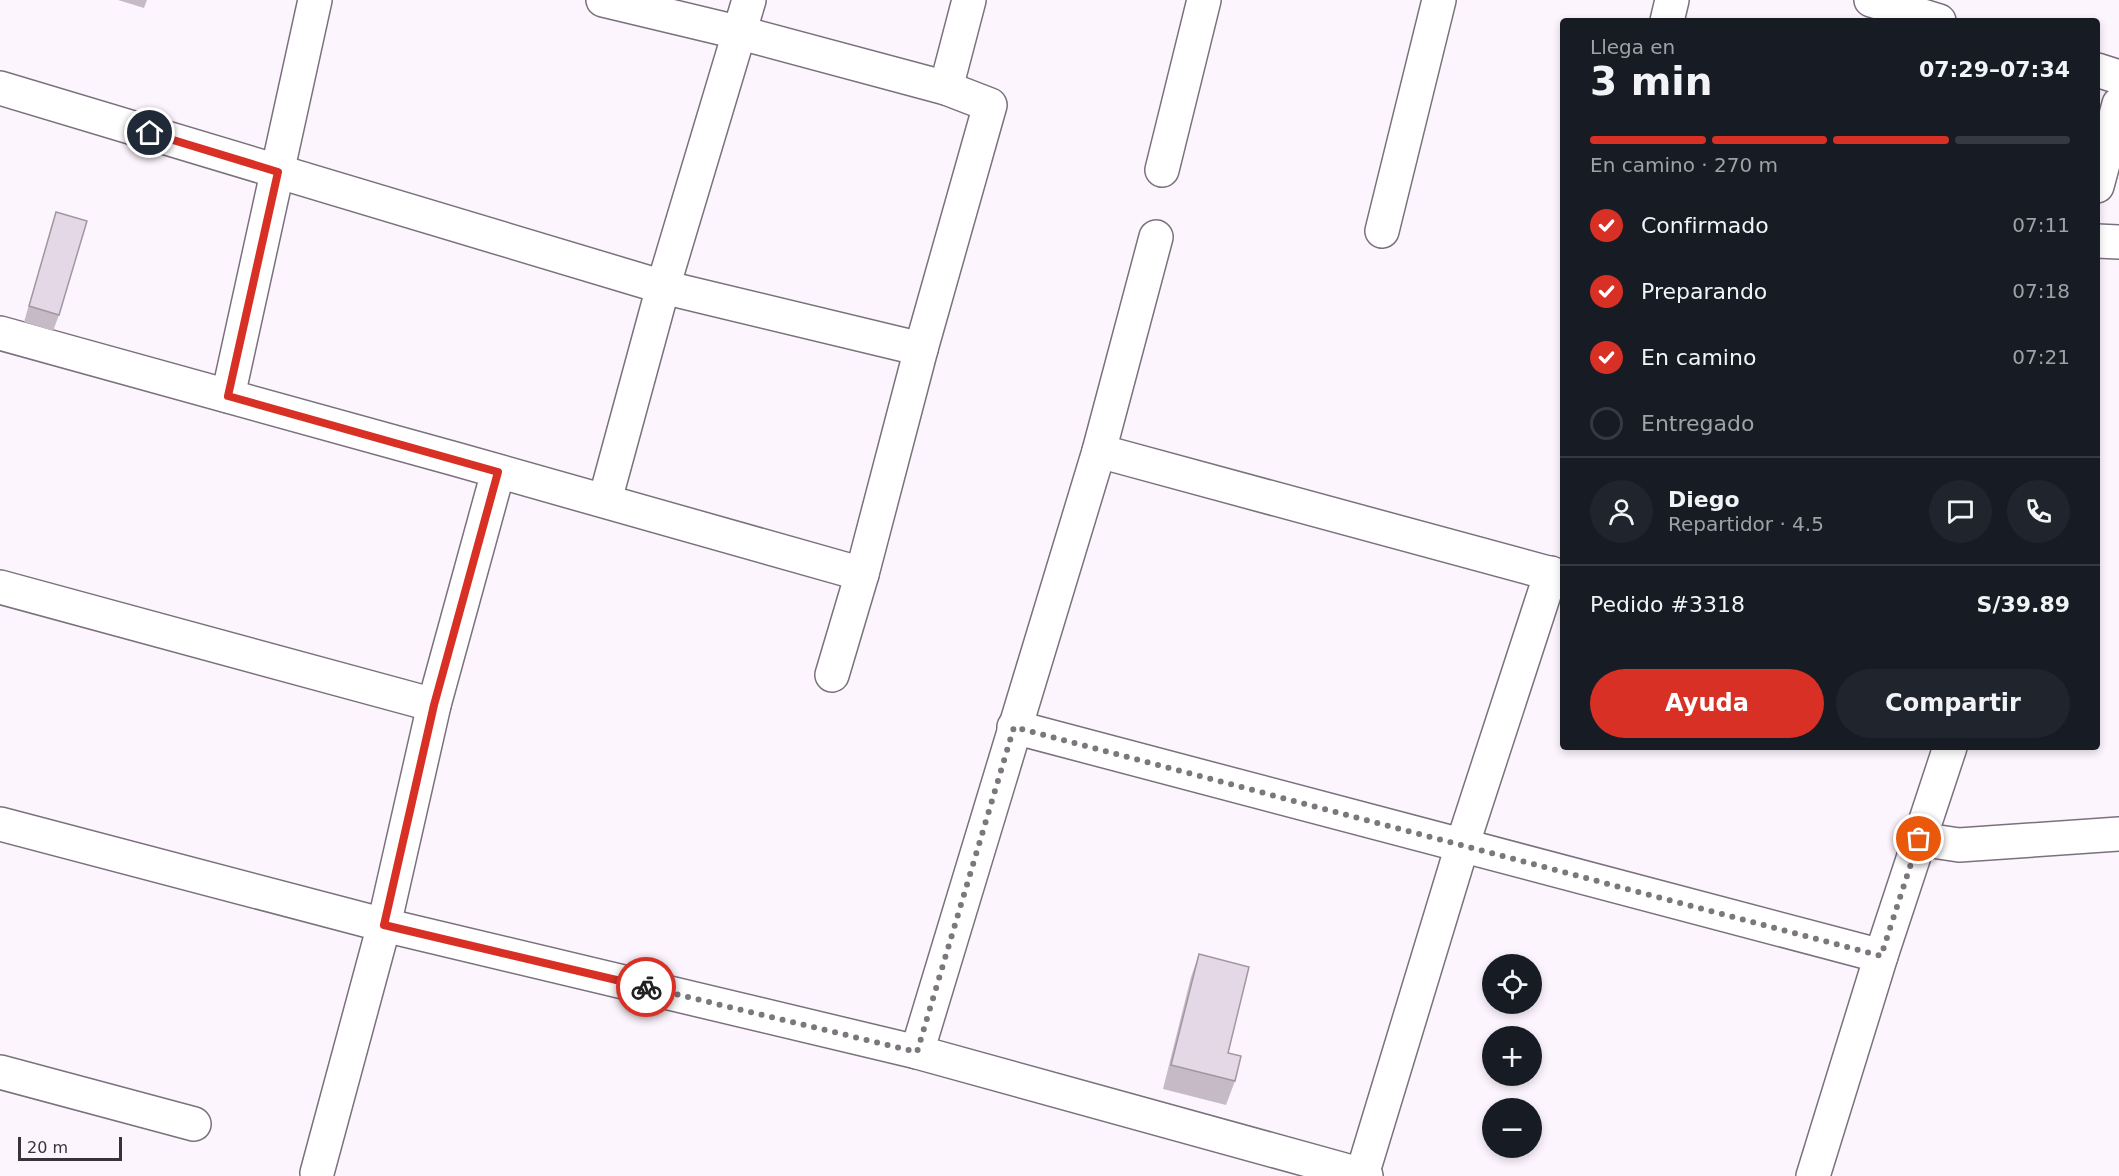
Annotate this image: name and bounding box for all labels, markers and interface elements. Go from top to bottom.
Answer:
text: Llega en [1590,35,1675,59]
text: 07:29–07:34 [1919,57,2070,82]
text: 3 min [1590,59,1712,104]
pin [124,107,175,158]
icon: home [133,116,166,149]
text: En camino · 270 m [1590,153,1778,177]
icon: check [1590,209,1623,242]
text: Confirmado [1641,213,1769,238]
text: 07:11 [2012,213,2070,237]
icon: check [1590,275,1623,308]
text: Preparando [1641,279,1767,304]
text: 07:18 [2012,279,2070,303]
icon: check [1590,341,1623,374]
text: En camino [1641,345,1756,370]
text: 07:21 [2012,345,2070,369]
text: Entregado [1641,411,1754,436]
button: person [1590,480,1653,543]
button: chat [1929,480,1992,543]
button: phone [2007,480,2070,543]
text: Diego [1668,487,1740,512]
text: Repartidor · 4.5 [1668,512,1824,536]
text: Pedido #3318 [1590,592,1745,617]
text: S/39.89 [1977,592,2070,617]
button: Ayuda [1590,669,1824,738]
button: Compartir [1836,669,2070,738]
pin [1893,813,1944,864]
icon: bag [1902,822,1935,855]
map controls [1482,954,1542,1158]
button: locate [1482,954,1542,1014]
courier [616,957,676,1017]
icon: bike [630,971,663,1004]
button: + [1482,1026,1542,1086]
button: − [1482,1098,1542,1158]
scale bar [18,1134,122,1162]
text: 20 m [27,1138,68,1157]

